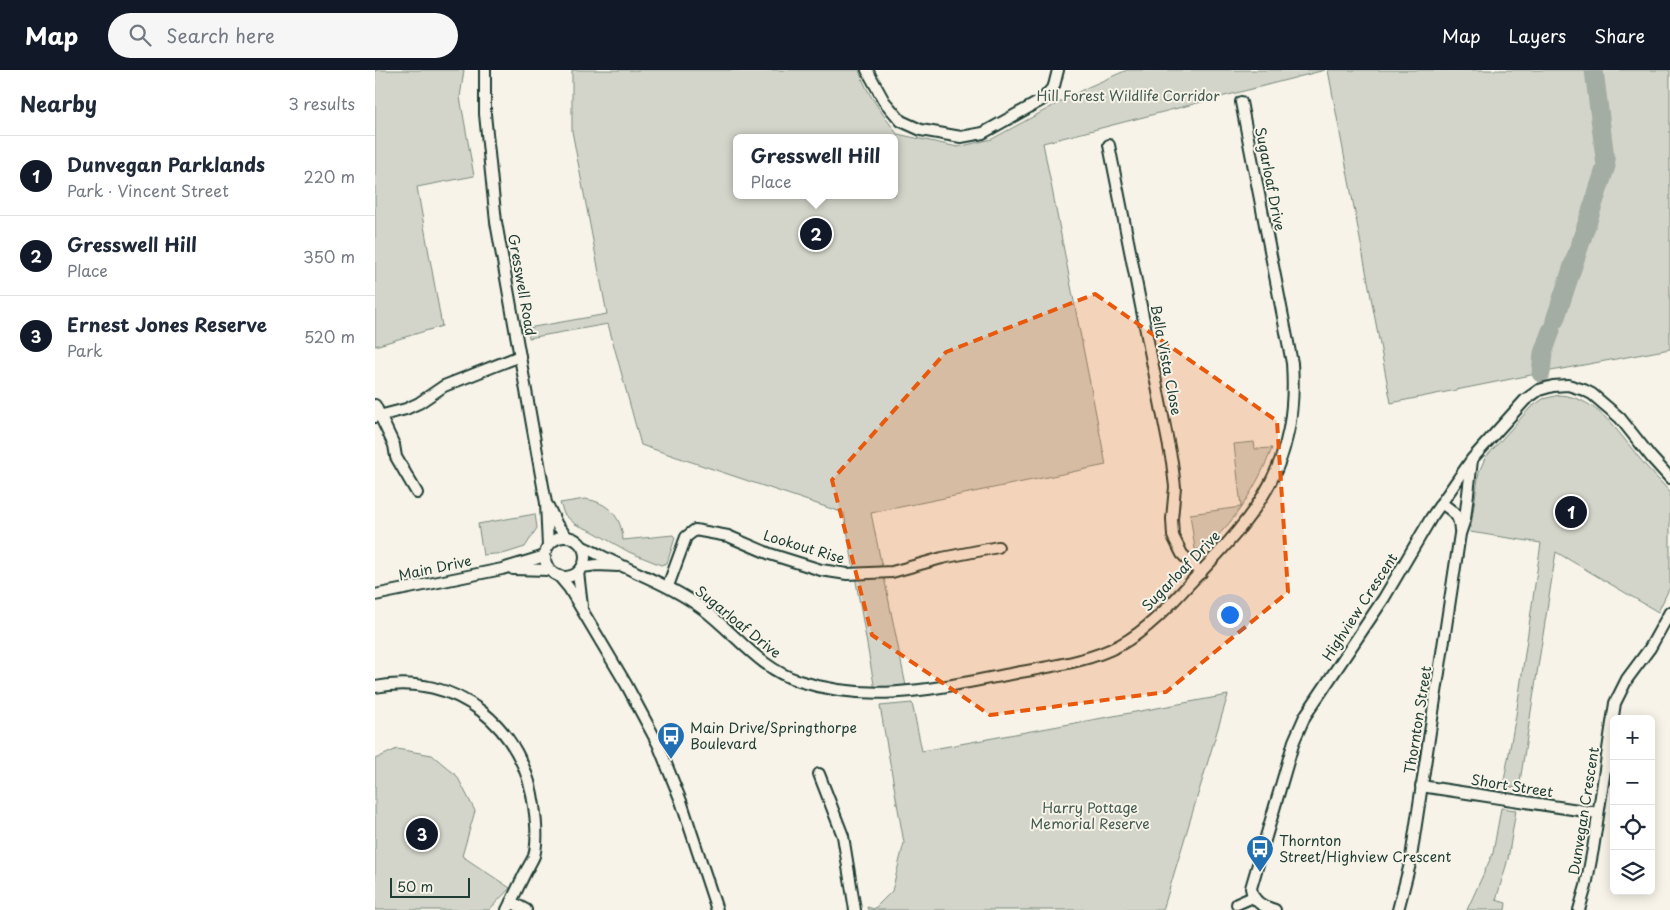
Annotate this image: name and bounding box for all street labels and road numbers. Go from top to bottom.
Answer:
street label: Sugarloaf Drive [1250,125,1291,233]
street label: Gresswell Road [503,232,542,338]
street label: Bella Vista Close [1145,303,1188,417]
street label: Lookout Rise [761,524,847,569]
street label: Sugarloaf Drive [1137,526,1225,616]
street label: Highview Crescent [1317,548,1402,665]
street label: Main Drive [396,550,473,586]
street label: Sugarloaf Drive [691,580,786,663]
street label: Thornton Street [1399,664,1436,776]
street label: Dunvegan Crescent [1563,745,1604,876]
street label: Short Street [1470,769,1555,802]

